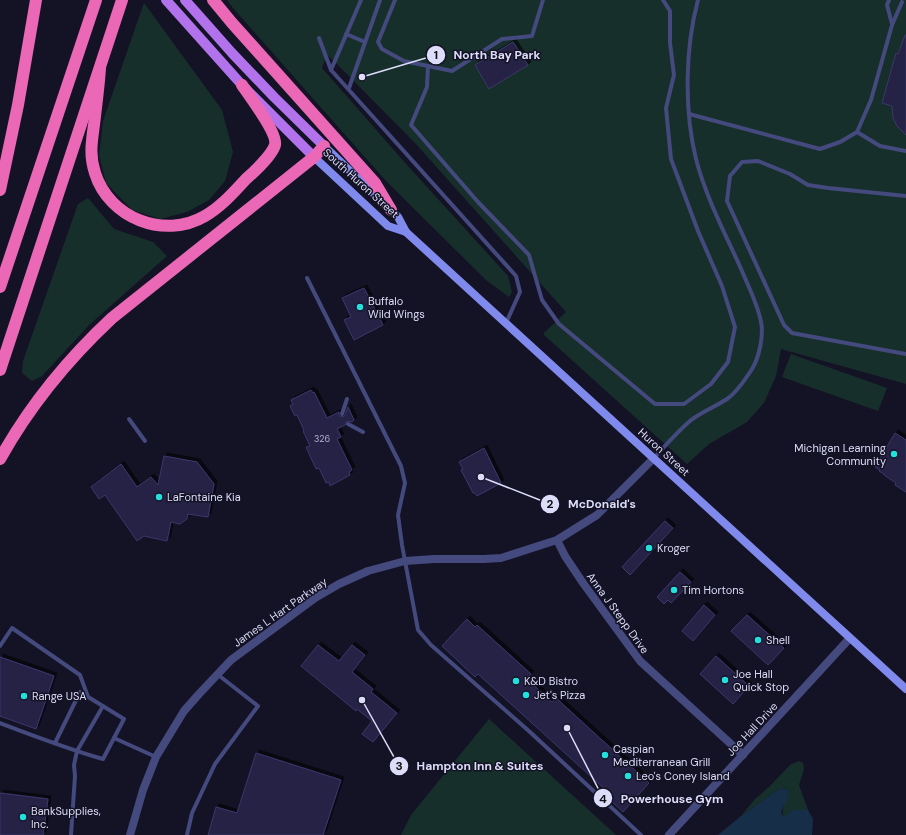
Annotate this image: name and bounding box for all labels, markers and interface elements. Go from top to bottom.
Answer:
callout: North Bay Park [426,43,549,67]
text: 1 [434,47,438,63]
text: North Bay Park [454,47,540,63]
street label: South Huron Street [320,145,402,221]
place label: Buffalo Wild Wings [368,294,425,321]
marker: Buffalo Wild Wings [355,302,365,312]
street label: Huron Street [635,425,693,479]
house number: 326 [314,433,330,445]
place label: Michigan Learning Community [794,441,886,468]
marker: Michigan Learning Community [889,449,899,459]
place label: LaFontaine Kia [167,490,241,504]
marker: LaFontaine Kia [154,492,164,502]
callout: McDonald's [540,492,644,516]
text: 2 [547,496,554,512]
text: McDonald's [568,496,636,512]
place label: Kroger [657,541,690,555]
marker: Kroger [644,543,654,553]
street label: Anna J Stepp Drive [584,570,652,656]
street label: James L Hart Parkway [230,574,330,650]
place label: Tim Hortons [682,583,744,597]
marker: Tim Hortons [669,585,679,595]
place label: Shell [766,633,790,647]
marker: Shell [753,635,763,645]
place label: Joe Hall Quick Stop [733,667,789,694]
place label: K&D Bistro [524,674,578,688]
marker: Joe Hall Quick Stop [720,675,730,685]
marker: K&D Bistro [511,676,521,686]
place label: Jet's Pizza [534,688,585,702]
place label: Range USA [32,689,87,703]
marker: Jet's Pizza [521,690,531,700]
marker: Range USA [19,691,29,701]
street label: Joe Hall Drive [723,699,781,759]
place label: Caspian Mediterranean Grill [613,742,710,769]
marker: Caspian Mediterranean Grill [600,750,610,760]
callout: Hampton Inn & Suites [389,754,552,778]
text: 3 [395,758,403,774]
text: Hampton Inn & Suites [417,758,543,774]
place label: Leo's Coney Island [636,769,730,783]
marker: Leo's Coney Island [623,771,633,781]
callout: Powerhouse Gym [593,786,731,810]
text: 4 [599,791,607,807]
text: Powerhouse Gym [621,791,723,807]
place label: BankSupplies, Inc. [31,804,101,831]
marker: BankSupplies, Inc. [18,812,28,822]

